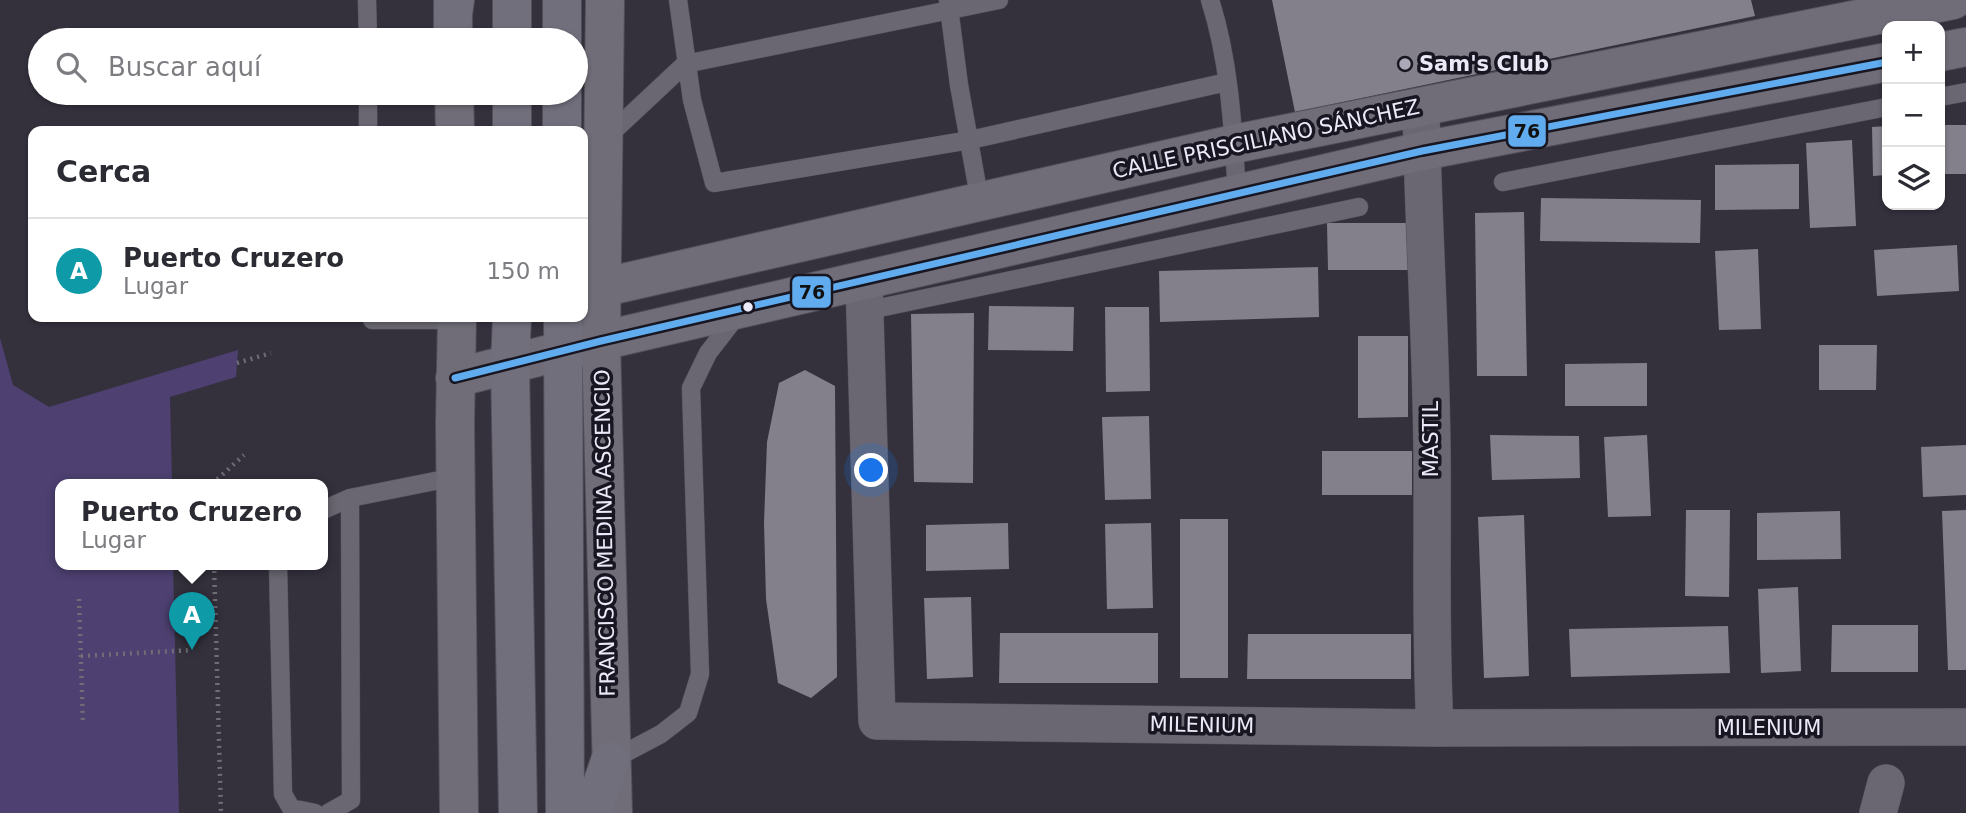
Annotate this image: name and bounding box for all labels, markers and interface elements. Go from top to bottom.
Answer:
map controls [1882,21,1945,210]
button: + [1882,21,1945,84]
search box [28,28,588,105]
icon: search [52,48,90,86]
text: Buscar aquí [108,52,261,82]
place label: Sam's Club [1419,52,1549,76]
marker: Sam's Club [1397,56,1413,72]
button: − [1882,84,1945,147]
street label: CALLE PRISCILIANO SÁNCHEZ [1110,94,1422,183]
line badge: 76 [1507,114,1547,148]
text: 76 [1514,120,1540,142]
button: layers [1882,147,1945,210]
text: Cerca [56,154,151,189]
text: Puerto Cruzero [123,243,344,273]
text: A [70,258,88,284]
text: 150 m [486,258,560,284]
text: Lugar [123,273,188,299]
line badge: 76 [791,275,832,309]
text: 76 [799,281,825,303]
unlabelled marker [741,300,755,314]
street label: FRANCISCO MEDINA ASCENCIO [590,369,620,697]
street label: MASTIL [1419,400,1443,477]
your location [854,453,888,487]
popup [55,479,328,570]
text: Puerto Cruzero [81,497,302,527]
text: Lugar [81,527,146,553]
pin: A [169,592,215,650]
street label: MILENIUM [1149,712,1255,738]
street label: MILENIUM [1717,716,1821,740]

